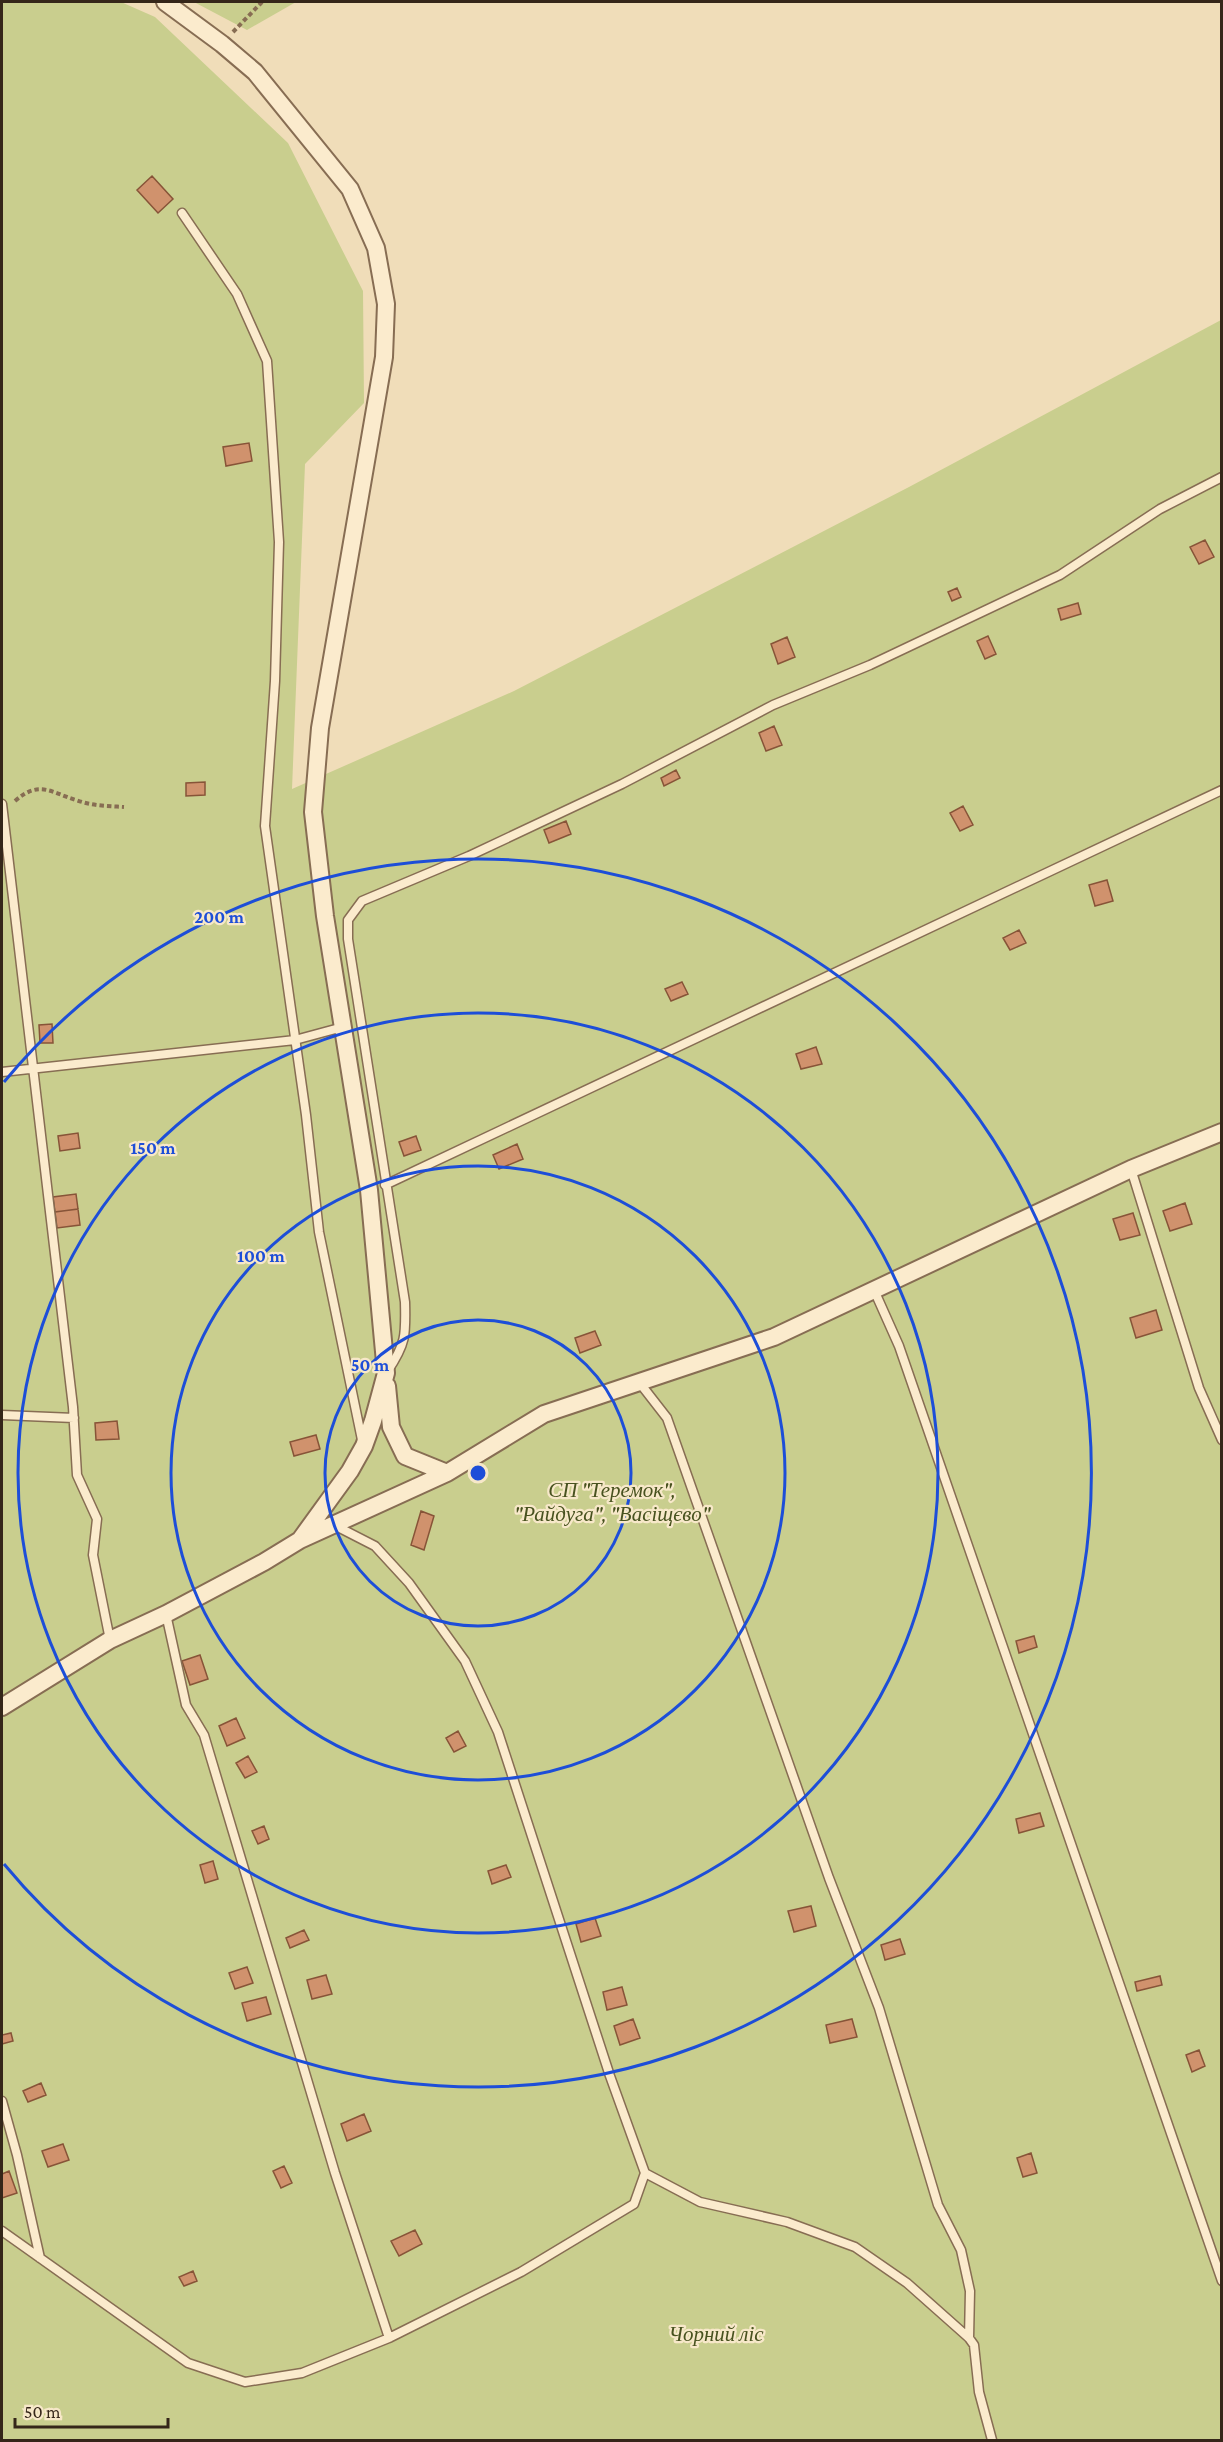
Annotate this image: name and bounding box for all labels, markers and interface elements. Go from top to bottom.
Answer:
text: 200 m [194,907,245,927]
text: 150 m [130,1138,176,1158]
text: 100 m [237,1246,285,1266]
text: 50 m [351,1355,390,1375]
centre of rings [468,1463,488,1483]
park label: СП "Теремок", "Райдуга", "Васіщєво" [514,1478,712,1526]
park label: Чорний ліс [668,2322,764,2346]
scale bar [15,2391,168,2429]
text: 50 m [24,2402,61,2422]

